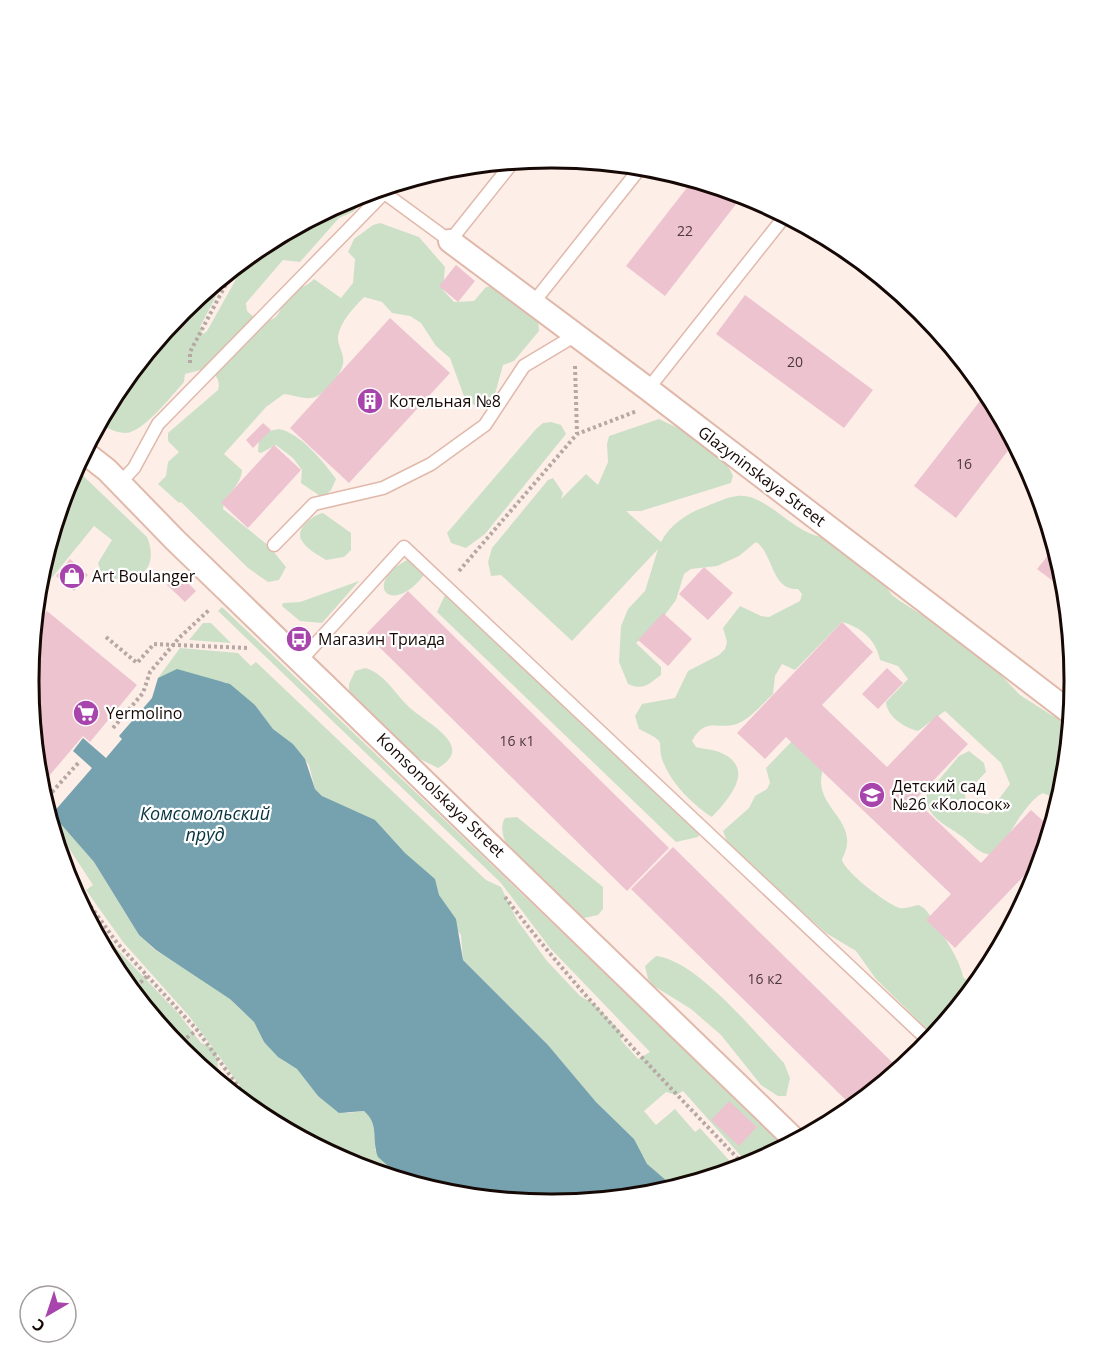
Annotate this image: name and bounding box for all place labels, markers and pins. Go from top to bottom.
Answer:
building icon: Котельная №8 [355,386,385,416]
place label: Котельная №8 [389,390,501,412]
shop icon: Art Boulanger [57,561,87,591]
place label: Art Boulanger [92,565,196,587]
bus stop icon: Магазин Триада [284,624,314,654]
place label: Магазин Триада [318,628,445,650]
supermarket icon: Yermolino [71,698,101,728]
place label: Yermolino [106,702,182,724]
place label: Детский сад №26 «Колосок» [892,775,1010,815]
school or university icon: Детский сад №26 «Колосок» [857,780,887,810]

